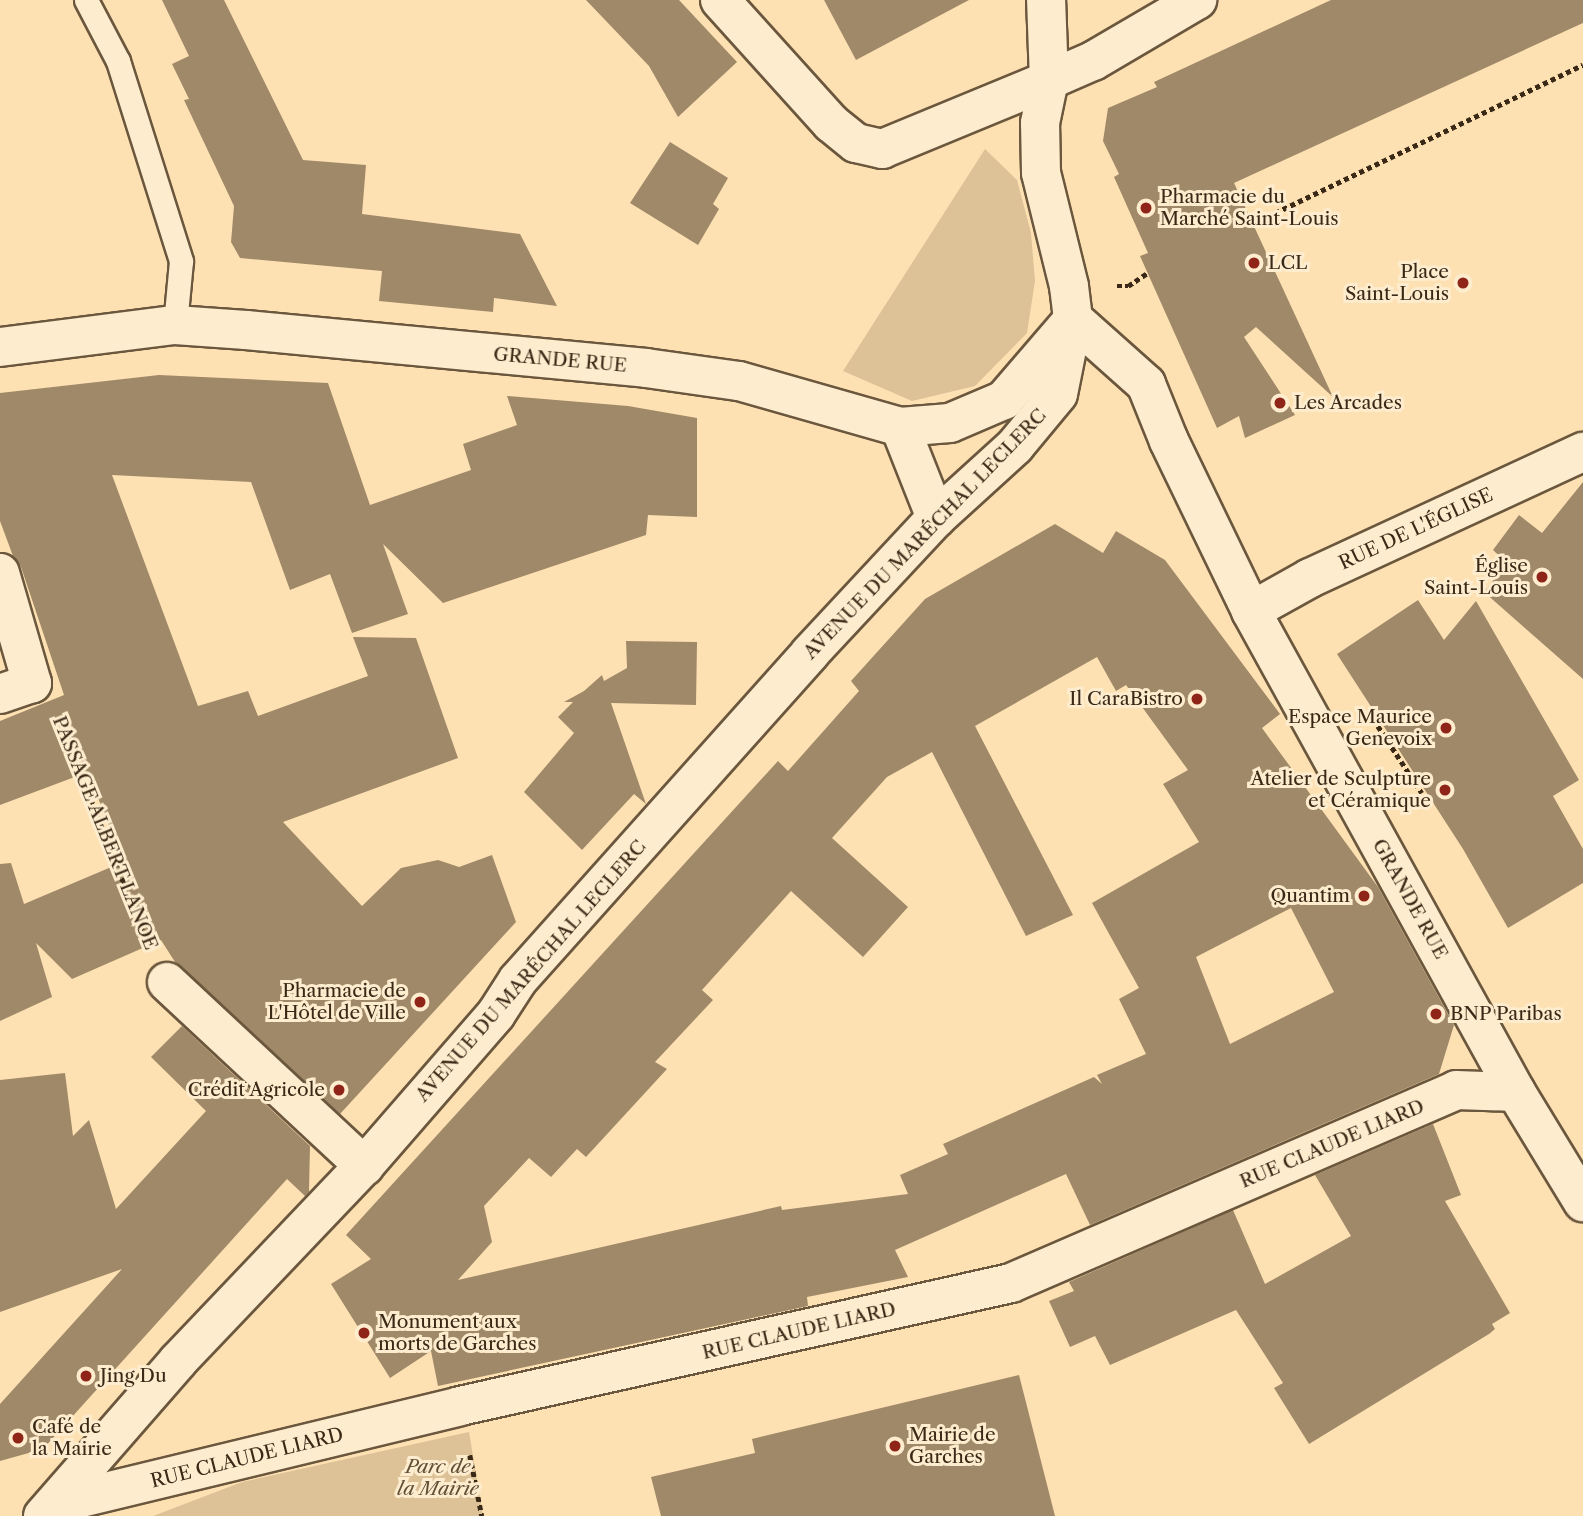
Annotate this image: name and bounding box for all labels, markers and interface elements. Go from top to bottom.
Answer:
place label: Pharmacie du Marché Saint-Louis [1160,186,1338,230]
marker: Pharmacie du Marché Saint-Louis [1138,200,1154,216]
place label: LCL [1268,252,1308,274]
marker: LCL [1246,255,1262,271]
place label: Place Saint-Louis [1345,261,1449,305]
marker: Place Saint-Louis [1455,275,1471,291]
street label: GRANDE RUE [492,343,628,377]
place label: Les Arcades [1294,392,1403,414]
marker: Les Arcades [1272,395,1288,411]
street label: AVENUE DU MARÉCHAL LECLERC [799,404,1051,664]
street label: RUE DE L'ÉGLISE [1335,483,1497,575]
place label: Église Saint-Louis [1424,555,1528,599]
marker: Église Saint-Louis [1534,569,1550,585]
place label: Il CaraBistro [1069,688,1183,710]
marker: Il CaraBistro [1189,691,1205,707]
place label: Espace Maurice Genevoix [1288,706,1432,750]
street label: PASSAGE ALBERT LANOE [47,712,163,954]
marker: Espace Maurice Genevoix [1438,720,1454,736]
place label: Atelier de Sculpture et Céramique [1250,768,1431,812]
marker: Atelier de Sculpture et Céramique [1437,782,1453,798]
street label: AVENUE DU MARÉCHAL LECLERC [411,835,651,1107]
street label: GRANDE RUE [1368,835,1452,963]
place label: Quantim [1270,885,1350,907]
marker: Quantim [1356,888,1372,904]
place label: Pharmacie de L'Hôtel de Ville [267,980,406,1024]
marker: Pharmacie de L'Hôtel de Ville [412,994,428,1010]
place label: BNP Paribas [1450,1003,1562,1025]
marker: BNP Paribas [1428,1006,1444,1022]
place label: Crédit Agricole [187,1079,325,1101]
marker: Crédit Agricole [331,1082,347,1098]
street label: RUE CLAUDE LIARD [1236,1095,1428,1193]
street label: RUE CLAUDE LIARD [700,1298,898,1364]
place label: Monument aux morts de Garches [378,1311,537,1355]
marker: Monument aux morts de Garches [356,1325,372,1341]
place label: Jing Du [100,1365,167,1387]
marker: Jing Du [78,1368,94,1384]
place label: Café de la Mairie [32,1416,112,1460]
street label: RUE CLAUDE LIARD [148,1423,346,1493]
place label: Mairie de Garches [909,1424,996,1468]
marker: Café de la Mairie [10,1430,26,1446]
marker: Mairie de Garches [887,1438,903,1454]
park label: Parc de la Mairie [397,1456,479,1500]

